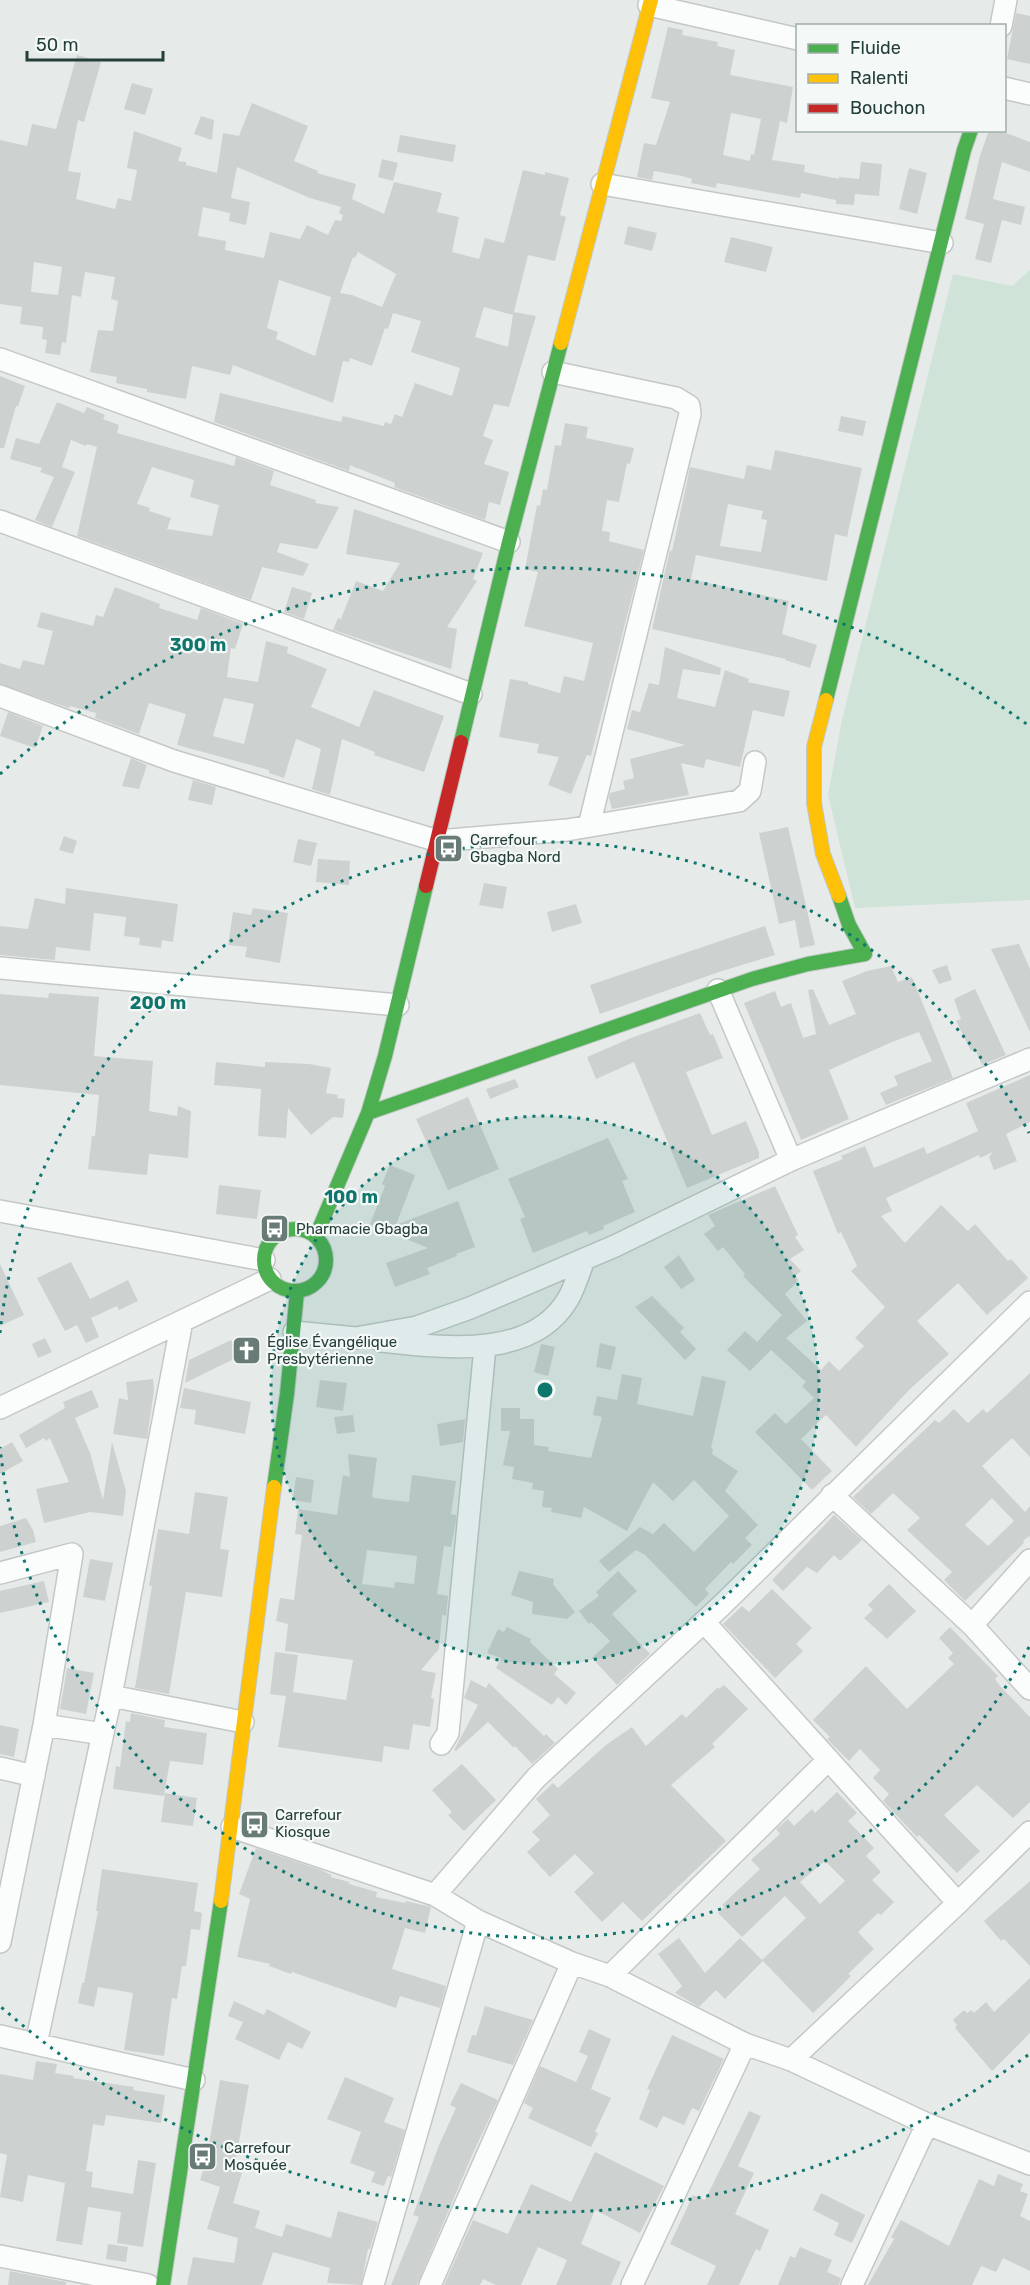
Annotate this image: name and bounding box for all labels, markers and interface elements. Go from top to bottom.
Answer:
scale bar [27,24,164,62]
legend [796,24,1006,132]
text: 50 m [36,34,79,56]
text: Fluide [850,37,901,59]
text: Ralenti [850,67,908,89]
text: Bouchon [850,97,925,119]
text: 300 m [170,634,226,656]
place label: Carrefour Gbagba Nord [470,831,561,866]
bus stop icon: Carrefour Gbagba Nord [433,833,465,865]
text: 200 m [130,992,186,1014]
text: 100 m [324,1186,378,1208]
bus stop icon: Pharmacie Gbagba [259,1213,291,1245]
place label: Pharmacie Gbagba [296,1220,428,1238]
place label: Église Évangélique Presbytérienne [267,1333,397,1368]
church icon: Église Évangélique Presbytérienne [230,1335,262,1367]
centre of rings [535,1380,555,1400]
place label: Carrefour Kiosque [275,1806,342,1841]
bus stop icon: Carrefour Kiosque [238,1808,270,1840]
place label: Carrefour Mosquée [224,2139,291,2174]
bus stop icon: Carrefour Mosquée [187,2141,219,2173]

